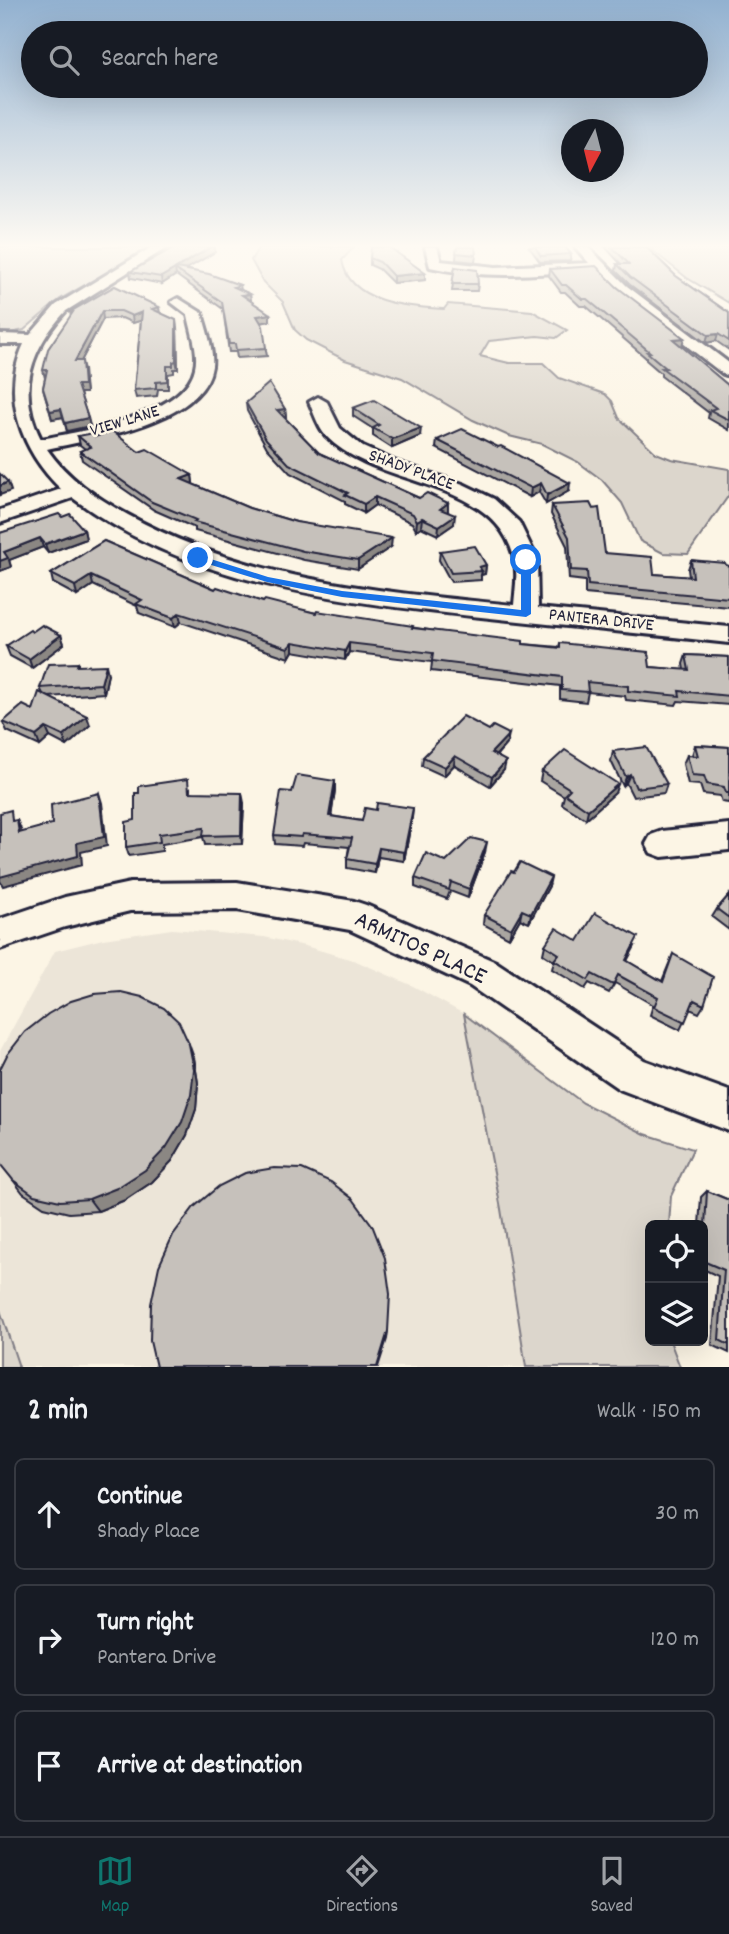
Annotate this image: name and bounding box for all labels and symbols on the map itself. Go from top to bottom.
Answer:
north arrow [561,119,624,182]
street label: VIEW LANE [87,400,163,444]
street label: SHADY PLACE [365,444,457,498]
route end [182,542,213,573]
route start [510,544,541,575]
street label: PANTERA DRIVE [547,603,655,639]
street label: ARMITOS PLACE [348,904,492,995]

